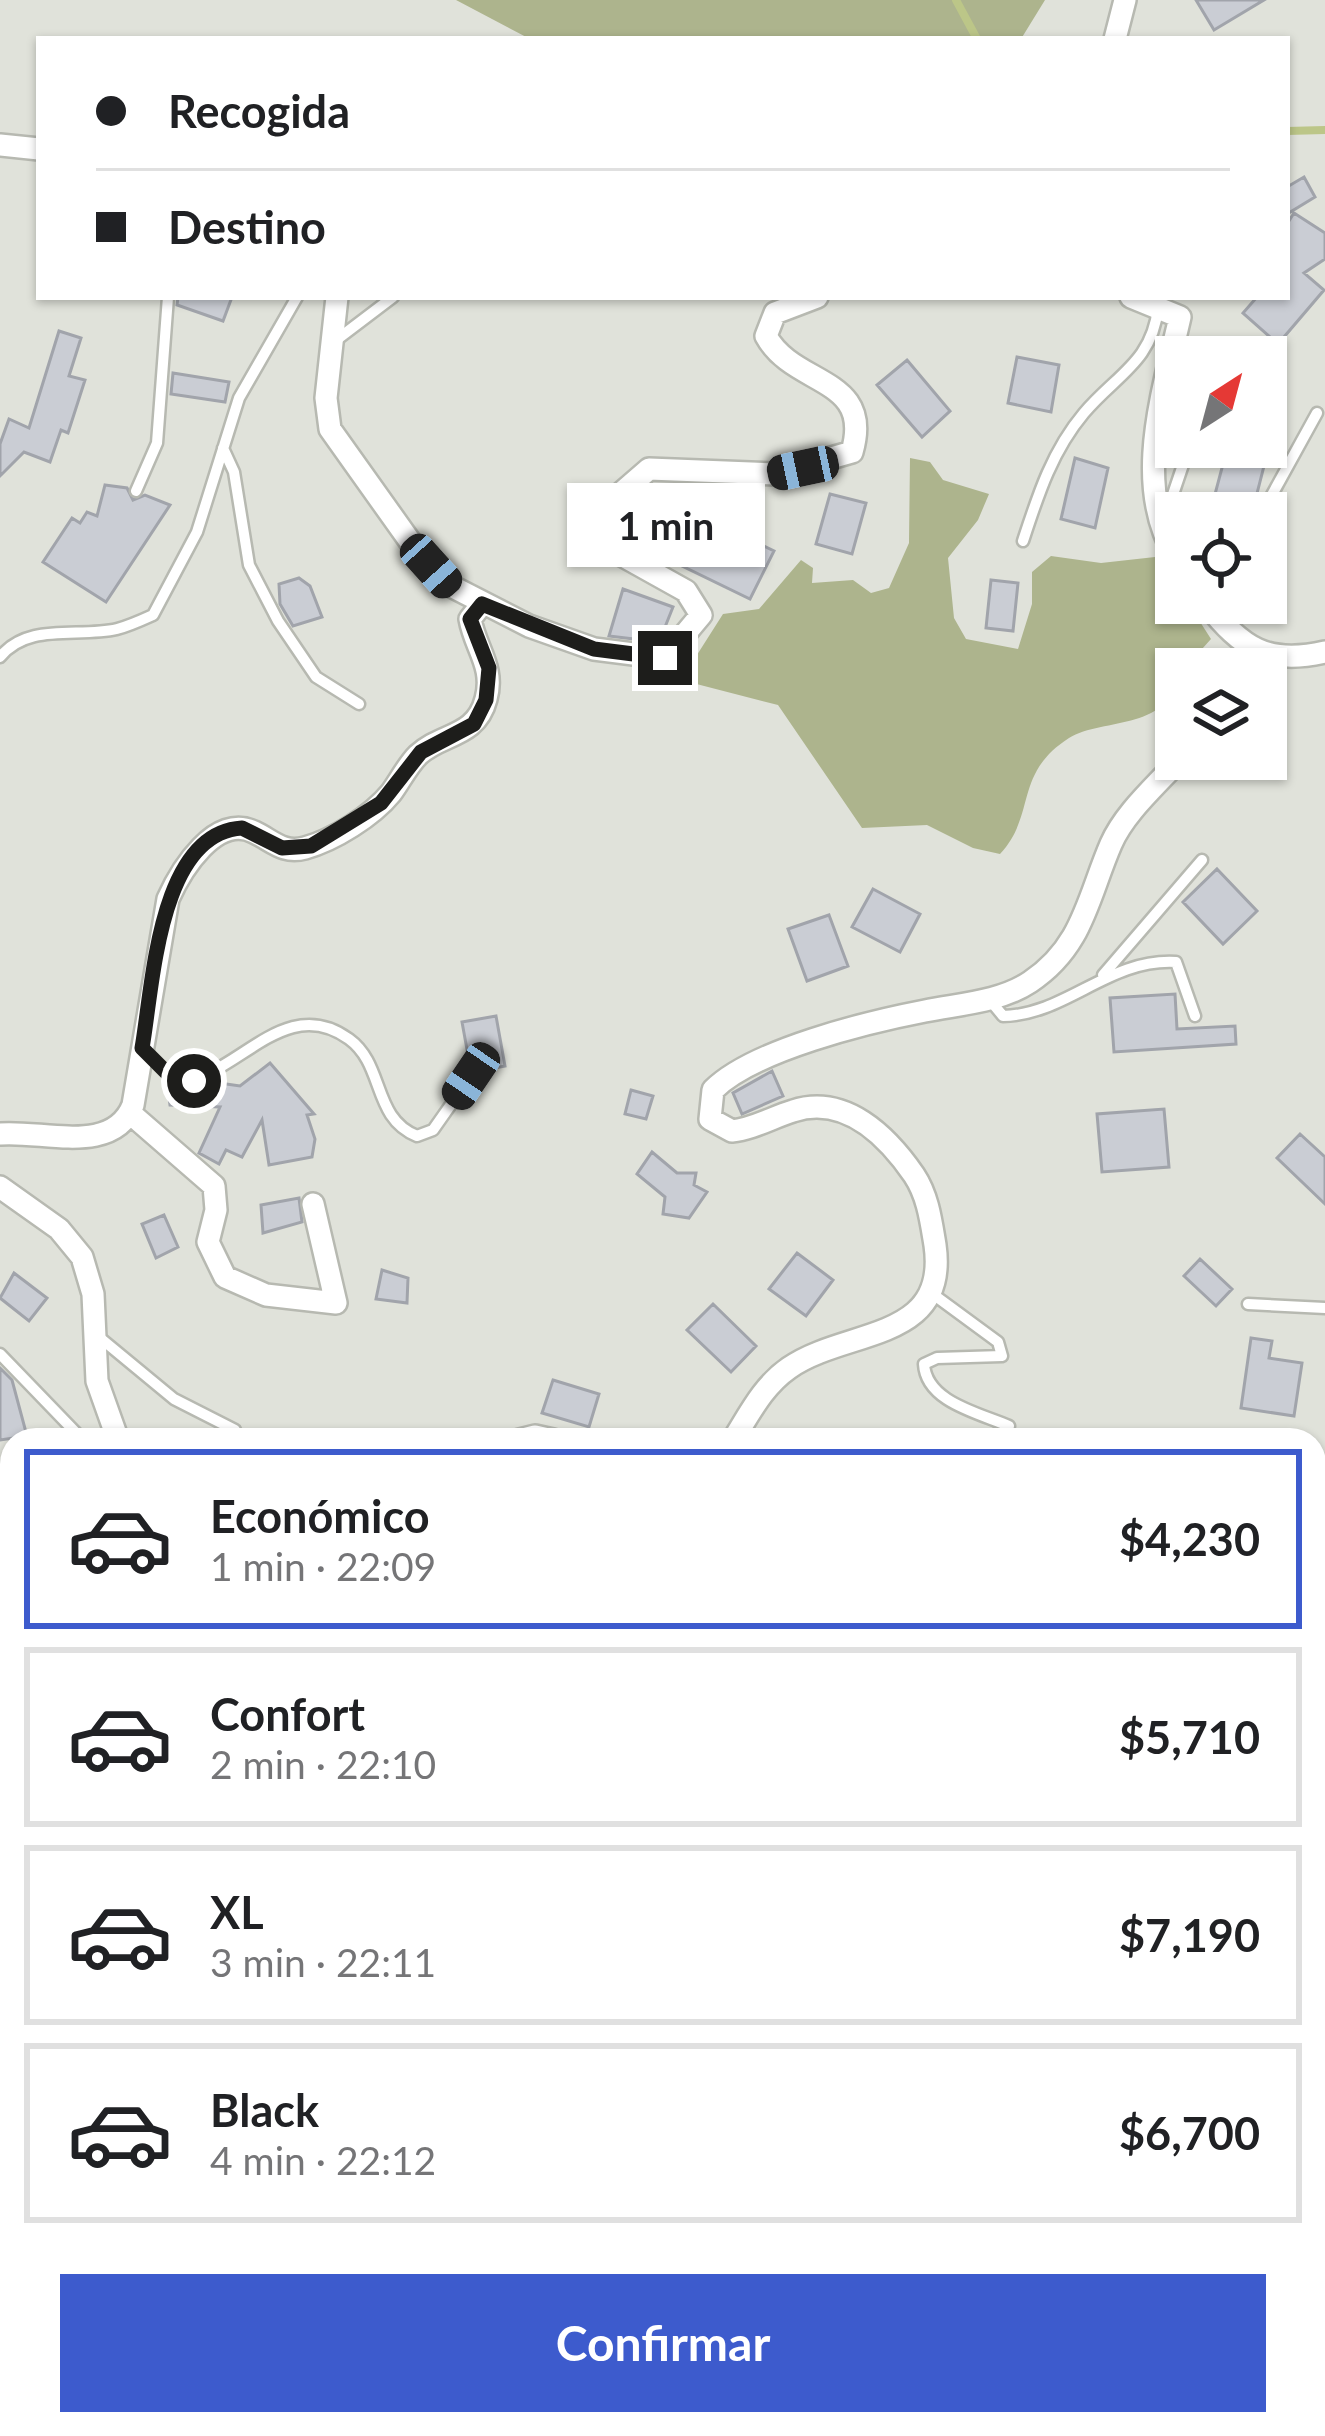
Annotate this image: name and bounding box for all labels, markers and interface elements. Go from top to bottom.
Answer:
text: Recogida [168,84,350,138]
text: Destino [168,200,326,254]
north arrow [1155,336,1287,468]
map controls [1155,336,1287,780]
car [764,443,842,493]
callout: 1 min [566,484,764,568]
button: locate [1155,492,1287,624]
text: 1 min [618,502,714,548]
car [394,527,468,605]
route end [638,631,692,685]
button: layers [1155,648,1287,780]
car [436,1036,506,1116]
route start [167,1054,221,1108]
icon: car [66,1485,174,1593]
text: Económico [210,1489,430,1543]
text: $4,230 [1119,1512,1260,1566]
text: 1 min · 22:09 [210,1543,436,1589]
icon: car [66,1683,174,1791]
text: Confort [210,1687,365,1741]
text: $5,710 [1119,1710,1260,1764]
text: 2 min · 22:10 [210,1741,436,1787]
icon: car [66,1881,174,1989]
text: XL [210,1885,264,1939]
text: $7,190 [1119,1908,1260,1962]
text: 3 min · 22:11 [210,1939,436,1985]
icon: car [66,2079,174,2187]
text: Black [210,2083,319,2137]
text: $6,700 [1119,2106,1260,2160]
text: 4 min · 22:12 [210,2137,436,2183]
button: Confirmar [60,2274,1266,2412]

